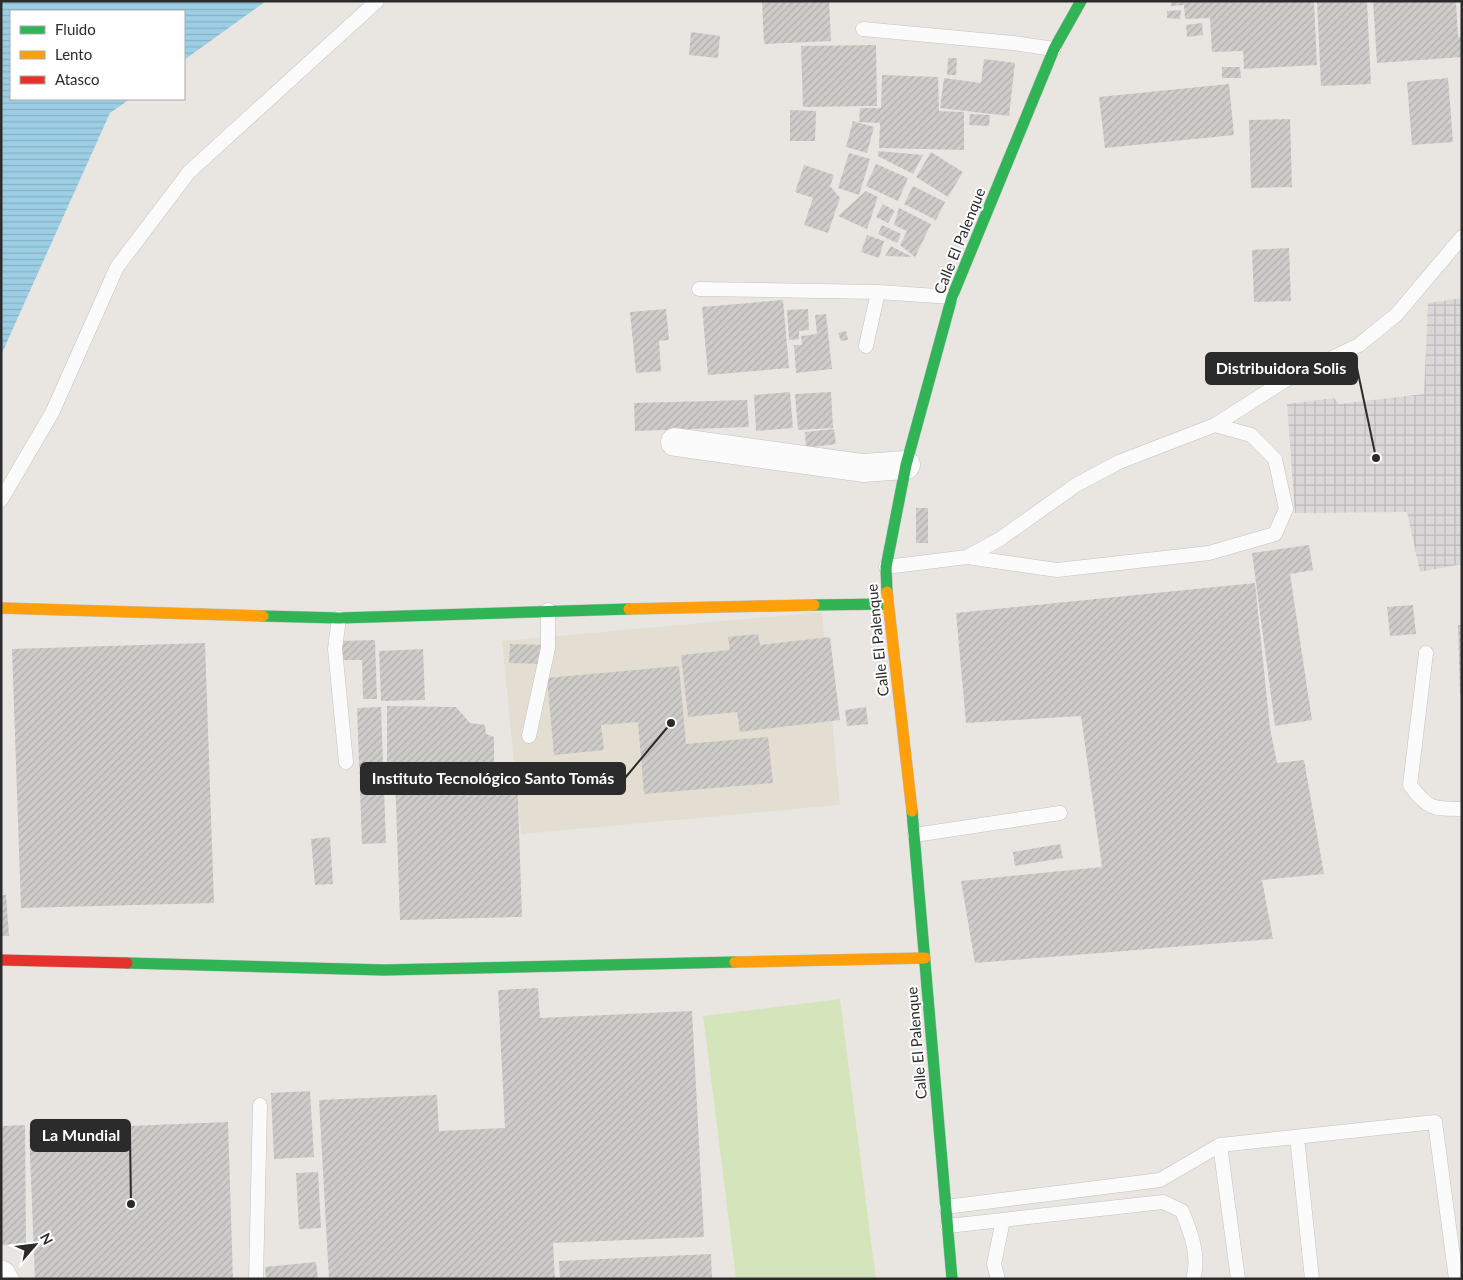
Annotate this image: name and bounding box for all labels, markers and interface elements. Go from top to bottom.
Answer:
legend [10,10,185,100]
text: Fluido [55,20,96,38]
text: Lento [55,45,92,63]
text: Atasco [55,70,100,88]
street label: Calle El Palenque [930,185,989,296]
callout: Distribuidora Solis [1206,353,1357,384]
text: Distribuidora Solis [1216,358,1346,377]
street label: Calle El Palenque [862,583,892,697]
callout: Instituto Tecnológico Santo Tomás [361,763,625,794]
text: Instituto Tecnológico Santo Tomás [372,768,614,787]
street label: Calle El Palenque [902,986,930,1100]
callout: La Mundial [31,1120,130,1151]
text: La Mundial [42,1125,120,1144]
north arrow [10,1220,60,1270]
text: N [37,1230,57,1247]

